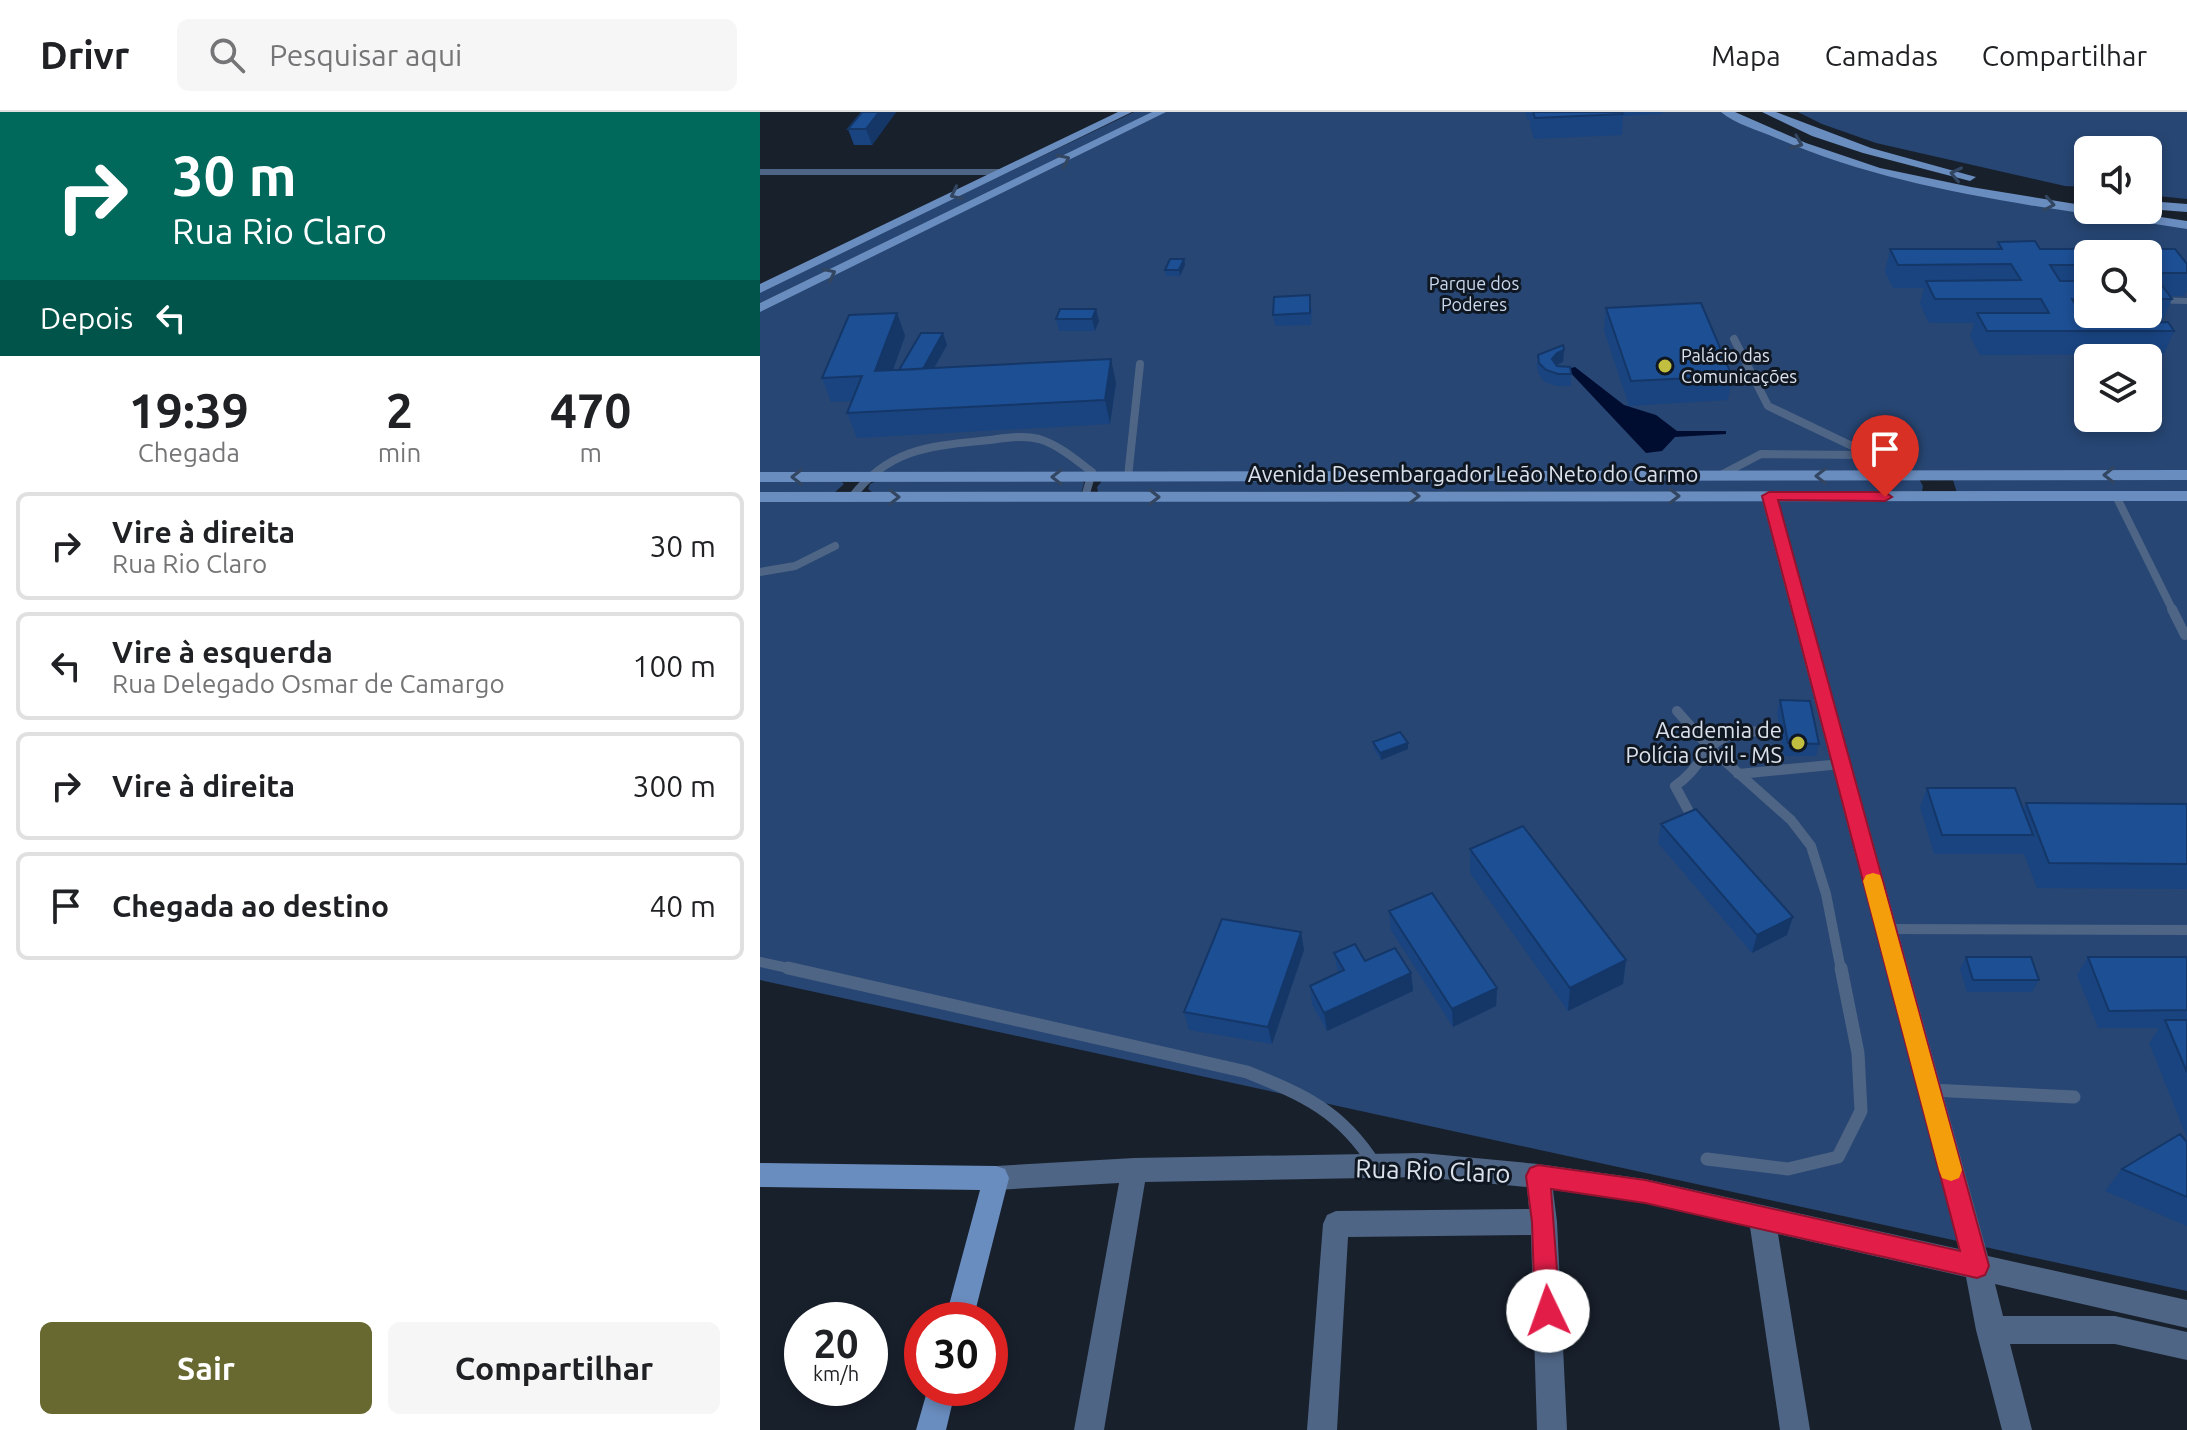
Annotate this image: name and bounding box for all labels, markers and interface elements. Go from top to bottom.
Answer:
search box [177,19,737,91]
icon: search [205,33,249,77]
text: Drivr [40,34,129,76]
text: Pesquisar aqui [269,38,462,72]
text: Mapa [1711,40,1781,71]
text: Camadas [1825,40,1938,71]
text: Compartilhar [1982,40,2147,71]
one-way arrow [1789,133,1803,150]
map controls [2074,136,2162,432]
button: sound [2074,136,2162,224]
icon: right [40,144,144,248]
text: 30 m [172,144,297,207]
one-way arrow [1055,154,1070,170]
one-way arrow [1950,166,1963,183]
one-way arrow [949,184,964,200]
one-way arrow [2042,195,2056,212]
text: Rua Rio Claro [172,210,387,251]
button: search [2074,240,2162,328]
one-way arrow [822,268,837,284]
park label: Parque dos Poderes [1429,273,1519,314]
icon: left [149,296,193,340]
text: Depois [40,301,133,335]
button: layers [2074,344,2162,432]
place label: Palácio das Comunicações [1681,345,1797,386]
marker: Palácio das Comunicações [1656,357,1674,375]
text: 19:39 [129,383,249,437]
text: 2 [386,383,413,437]
text: 470 [550,383,631,437]
pin [1851,415,1919,497]
icon: arrive [1863,427,1907,471]
text: Chegada [138,438,240,467]
text: min [378,438,421,467]
text: m [579,438,602,467]
street label: Avenida Desembargador Leão Neto do Carmo [1248,461,1698,486]
one-way arrow [2102,466,2115,484]
one-way arrow [1814,467,1827,485]
one-way arrow [790,468,803,486]
one-way arrow [1050,468,1063,486]
one-way arrow [1408,487,1421,505]
one-way arrow [1668,487,1681,505]
one-way arrow [888,488,901,506]
one-way arrow [1148,488,1161,506]
text: Vire à direita [112,515,295,549]
icon: right [44,524,88,568]
text: 30 m [649,529,716,563]
text: Rua Rio Claro [112,549,267,578]
text: Vire à esquerda [112,635,333,669]
icon: left [44,644,88,688]
text: 100 m [632,649,716,683]
text: Rua Delegado Osmar de Camargo [112,669,505,698]
place label: Academia de Polícia Civil - MS [1625,717,1782,767]
marker: Academia de Polícia Civil - MS [1789,734,1807,752]
icon: right [44,764,88,808]
text: Vire à direita [112,769,295,803]
text: 300 m [632,769,716,803]
icon: arrive [44,884,88,928]
text: Chegada ao destino [112,889,389,923]
text: 40 m [649,889,716,923]
street label: Rua Rio Claro [1355,1153,1511,1188]
position arrow [1506,1269,1590,1353]
speed limit sign: 30 [904,1302,1008,1406]
text: 20 [813,1321,859,1366]
button: Sair [40,1322,372,1414]
button: Compartilhar [388,1322,720,1414]
text: km/h [813,1362,859,1385]

